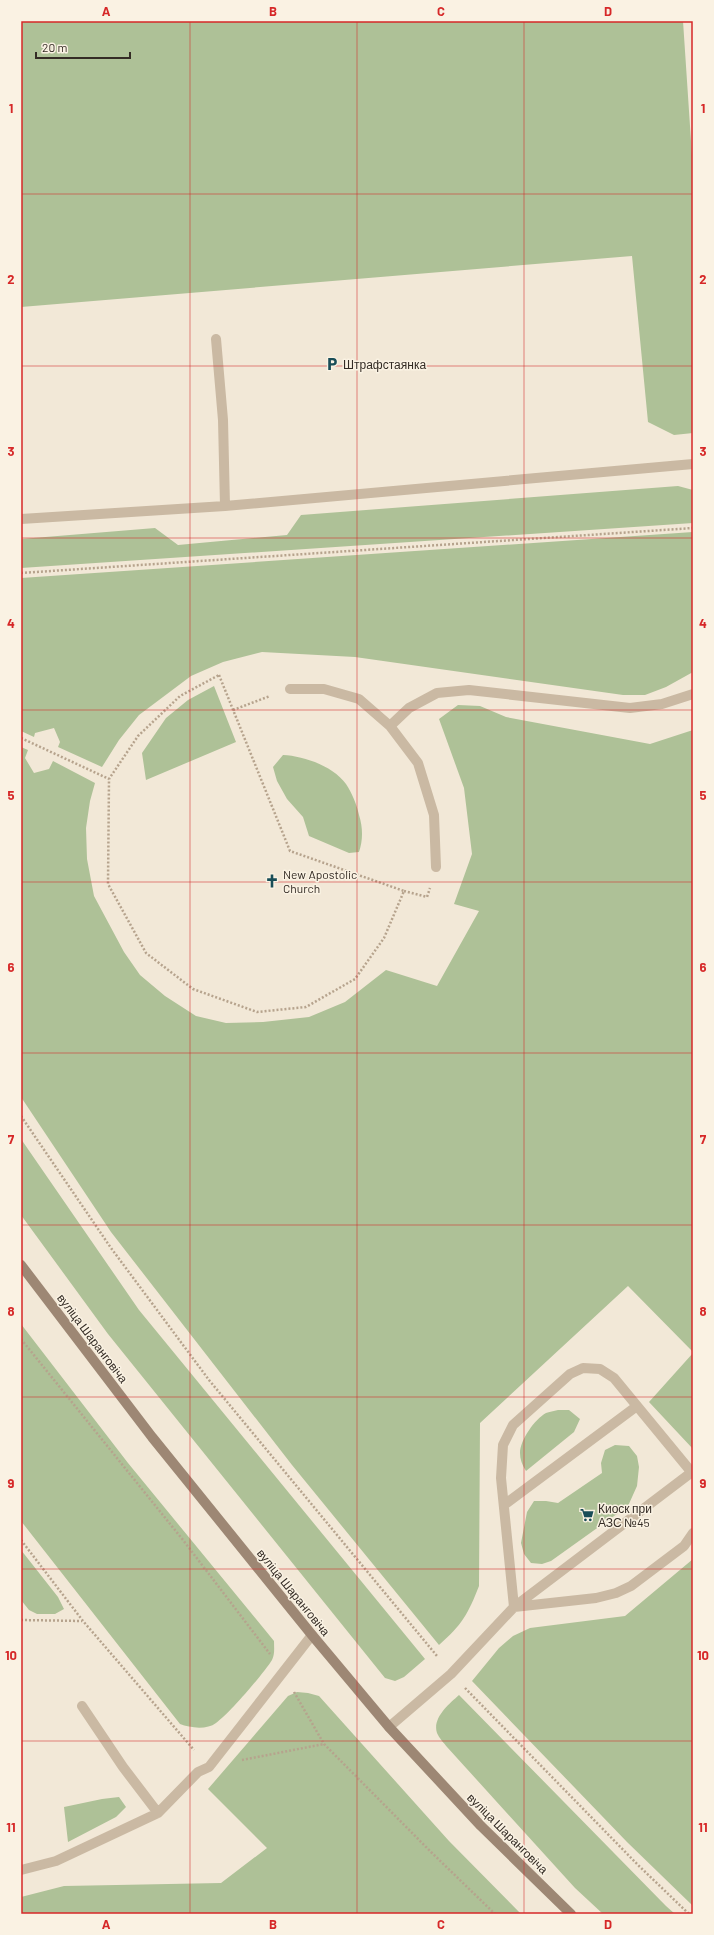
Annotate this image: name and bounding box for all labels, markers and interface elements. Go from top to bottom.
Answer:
text: A [102,3,111,19]
text: B [269,3,277,19]
text: C [437,3,445,19]
text: D [604,3,612,19]
scale bar [36,34,130,60]
text: 20 m [42,40,68,54]
text: 1 [9,100,13,116]
text: 1 [701,100,705,116]
text: 2 [7,271,15,287]
text: 2 [699,271,707,287]
parking icon: Штрафстаянка [324,356,340,372]
place label: Штрафстаянка [343,357,426,372]
text: 3 [7,443,15,459]
text: 3 [699,443,707,459]
text: 4 [7,615,15,631]
text: 4 [699,615,707,631]
text: 5 [7,787,15,803]
text: 5 [699,787,707,803]
place label: New Apostolic Church [283,867,357,895]
church icon: New Apostolic Church [264,873,280,889]
text: 6 [8,959,15,975]
text: 6 [700,959,707,975]
text: 7 [8,1131,15,1147]
text: 7 [700,1131,707,1147]
street label: вуліца Шаранговіча [54,1291,131,1386]
text: 8 [7,1303,15,1319]
text: 8 [699,1303,707,1319]
text: 9 [8,1475,15,1491]
text: 9 [700,1475,707,1491]
place label: Киоск при АЗС №45 [598,1501,652,1529]
supermarket icon: Киоск при АЗС №45 [579,1507,595,1523]
street label: вуліца Шаранговіча [254,1546,334,1639]
text: 10 [5,1647,17,1663]
text: 10 [697,1647,709,1663]
street label: вуліца Шаранговіча [464,1790,551,1877]
text: 11 [6,1819,16,1835]
text: 11 [698,1819,708,1835]
text: A [102,1916,111,1932]
text: B [269,1916,277,1932]
text: C [437,1916,445,1932]
text: D [604,1916,612,1932]

